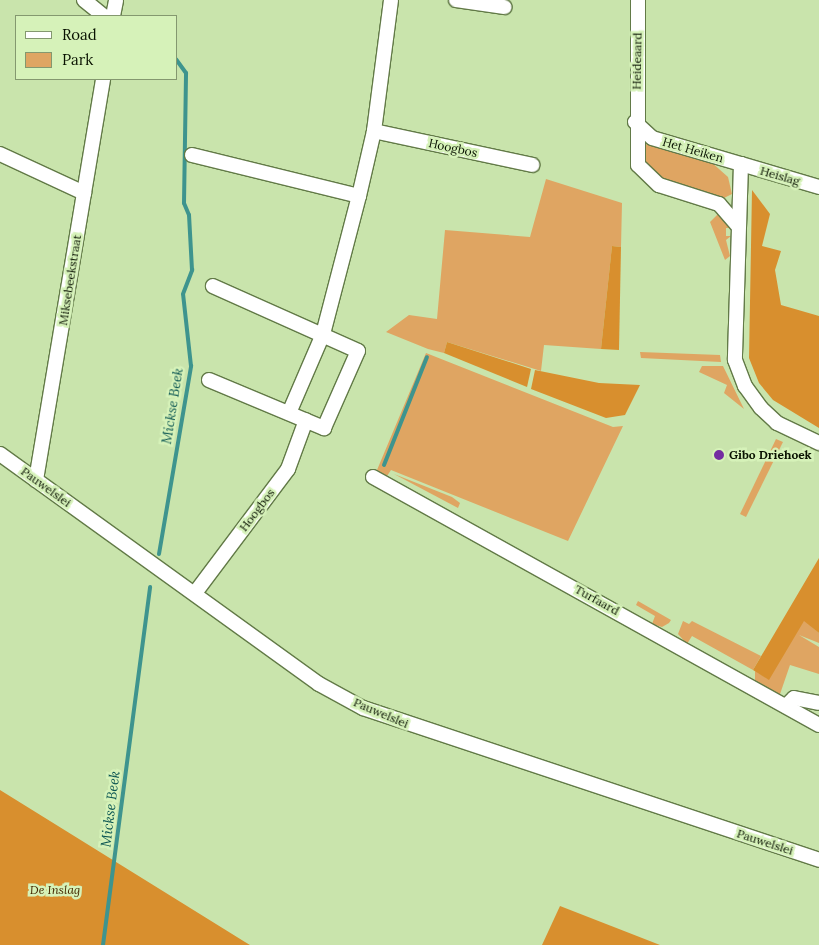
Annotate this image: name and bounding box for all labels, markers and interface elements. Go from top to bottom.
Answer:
legend [15,15,178,80]
text: Road [62,25,97,44]
street label: Heideaard [629,32,645,90]
text: Park [62,50,93,69]
street label: Het Heiken [661,134,725,166]
street label: Hoogbos [427,136,479,160]
street label: Heislag [758,163,802,189]
street label: Miksebeekstraat [56,234,84,326]
water label: Mickse Beek [158,367,186,445]
place label: Gibo Driehoek [729,448,812,462]
marker: Gibo Driehoek [713,449,725,461]
street label: Pauwelslei [18,464,74,510]
street label: Hoogbos [236,486,278,534]
street label: Turfaard [572,582,622,618]
street label: Pauwelslei [351,695,411,731]
water label: Mickse Beek [97,770,123,848]
street label: Pauwelslei [735,826,795,858]
park label: De Inslag [30,883,80,897]

